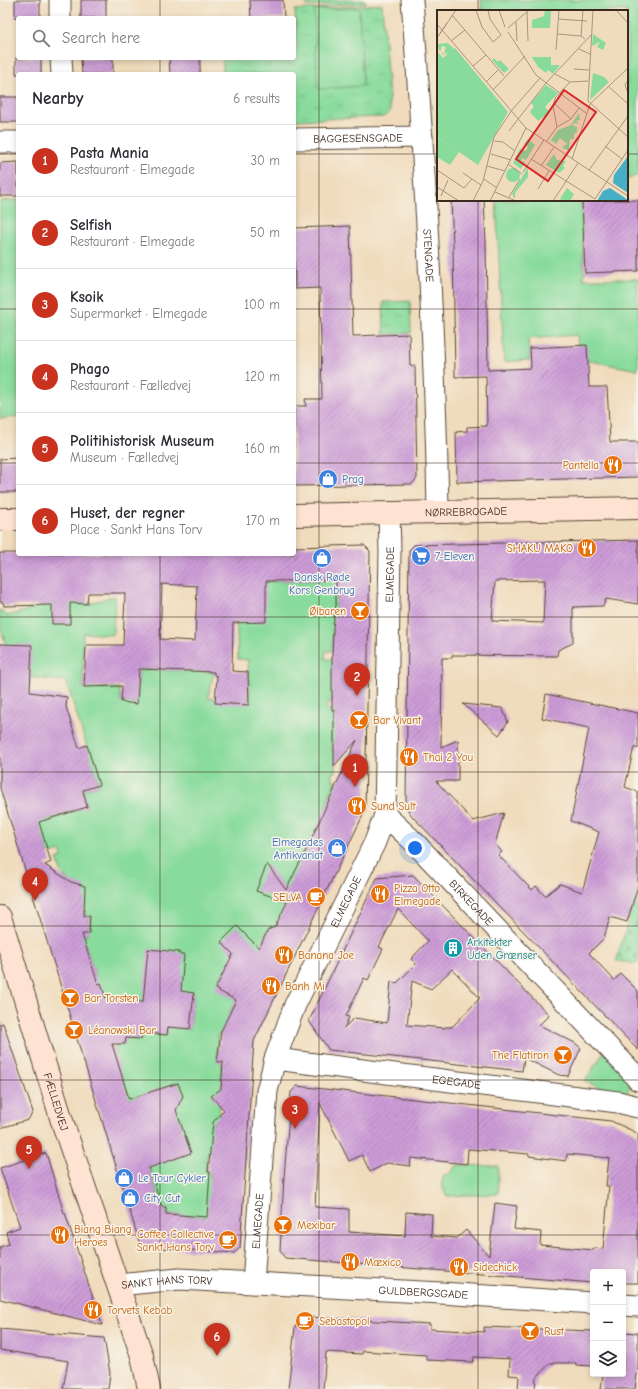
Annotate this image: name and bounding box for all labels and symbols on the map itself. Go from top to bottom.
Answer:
inset map [437,10,628,201]
street label: BAGGESENSGADE [313,131,403,146]
street label: STENGADE [420,228,436,283]
restaurant icon: Pantella [602,454,624,476]
place label: Pantella [563,459,599,472]
shop icon: Prag [317,468,339,490]
place label: Prag [342,473,364,486]
street label: NØRREBROGADE [425,505,508,519]
restaurant icon: SHAKU MAKO [576,537,598,559]
place label: SHAKU MAKO [507,542,573,555]
supermarket icon: 7-Eleven [410,545,432,567]
street label: ELMEGADE [383,546,397,602]
shop icon: Dansk Røde Kors Genbrug [311,547,333,569]
place label: 7-Eleven [435,550,474,563]
place label: Dansk Røde Kors Genbrug [289,571,355,597]
bar icon: Ølbaren [349,600,371,622]
place label: Ølbaren [309,605,346,618]
pin: 2 [344,663,370,696]
bar icon: Bar Vivant [348,709,370,731]
place label: Bar Vivant [373,714,422,727]
restaurant icon: Thai 2 You [398,746,420,768]
place label: Thai 2 You [423,751,473,764]
pin: 1 [342,754,368,787]
restaurant icon: Sund Sult [346,795,368,817]
place label: Sund Sult [371,800,416,813]
place label: Elmegades Antikvariat [272,836,324,862]
shop icon: Elmegades Antikvariat [326,837,348,859]
your location [405,838,425,858]
pin: 4 [22,868,48,901]
street label: ELMEGADE [328,874,364,930]
street label: BIRKEGADE [446,877,496,929]
place label: Pizza Otto Elmegade [394,882,441,908]
restaurant icon: Pizza Otto Elmegade [369,883,391,905]
cafe icon: SELVA [305,886,327,908]
place label: SELVA [273,891,303,904]
place label: Arkitekter Uden Grænser [467,936,538,962]
building icon: Arkitekter Uden Grænser [442,937,464,959]
restaurant icon: Banana Joe [273,944,295,966]
place label: Banana Joe [298,949,355,962]
restaurant icon: Banh Mi [260,975,282,997]
place label: Banh Mi [285,980,325,993]
bar icon: Bar Torsten [59,987,81,1009]
place label: Bar Torsten [84,992,138,1005]
bar icon: Léanowski Bar [63,1019,85,1041]
place label: Léanowski Bar [88,1024,156,1037]
bar icon: The Flatiron [552,1044,574,1066]
place label: The Flatiron [492,1049,549,1062]
street label: FÆLLEDVEJ [41,1071,71,1132]
street label: EGEGADE [431,1073,482,1092]
pin: 3 [282,1096,308,1129]
pin: 5 [16,1136,42,1169]
shop icon: Le Tour Cykler [113,1167,135,1189]
place label: Le Tour Cykler [138,1172,207,1185]
shop icon: City Cut [119,1187,141,1209]
place label: City Cut [144,1192,181,1205]
street label: ELMEGADE [249,1193,267,1249]
bar icon: Mexibar [272,1214,294,1236]
place label: Mexibar [297,1219,336,1232]
place label: Biang Biang Heroes [74,1223,132,1249]
restaurant icon: Biang Biang Heroes [49,1224,71,1246]
place label: Coffee Collective Sankt Hans Torv [137,1228,214,1254]
cafe icon: Coffee Collective Sankt Hans Torv [217,1229,239,1251]
restaurant icon: Mæxico [339,1251,361,1273]
place label: Mæxico [364,1256,401,1269]
restaurant icon: Sidechick [448,1256,470,1278]
place label: Sidechick [473,1261,518,1274]
street label: SANKT HANS TORV [121,1273,213,1292]
street label: GULDBERGSGADE [378,1284,469,1302]
restaurant icon: Torvets Kebab [82,1299,104,1321]
place label: Torvets Kebab [107,1304,172,1317]
cafe icon: Sebastopol [294,1310,316,1332]
place label: Sebastopol [319,1315,369,1328]
bar icon: Rust [519,1320,541,1342]
pin: 6 [204,1323,230,1356]
place label: Rust [544,1325,565,1338]

